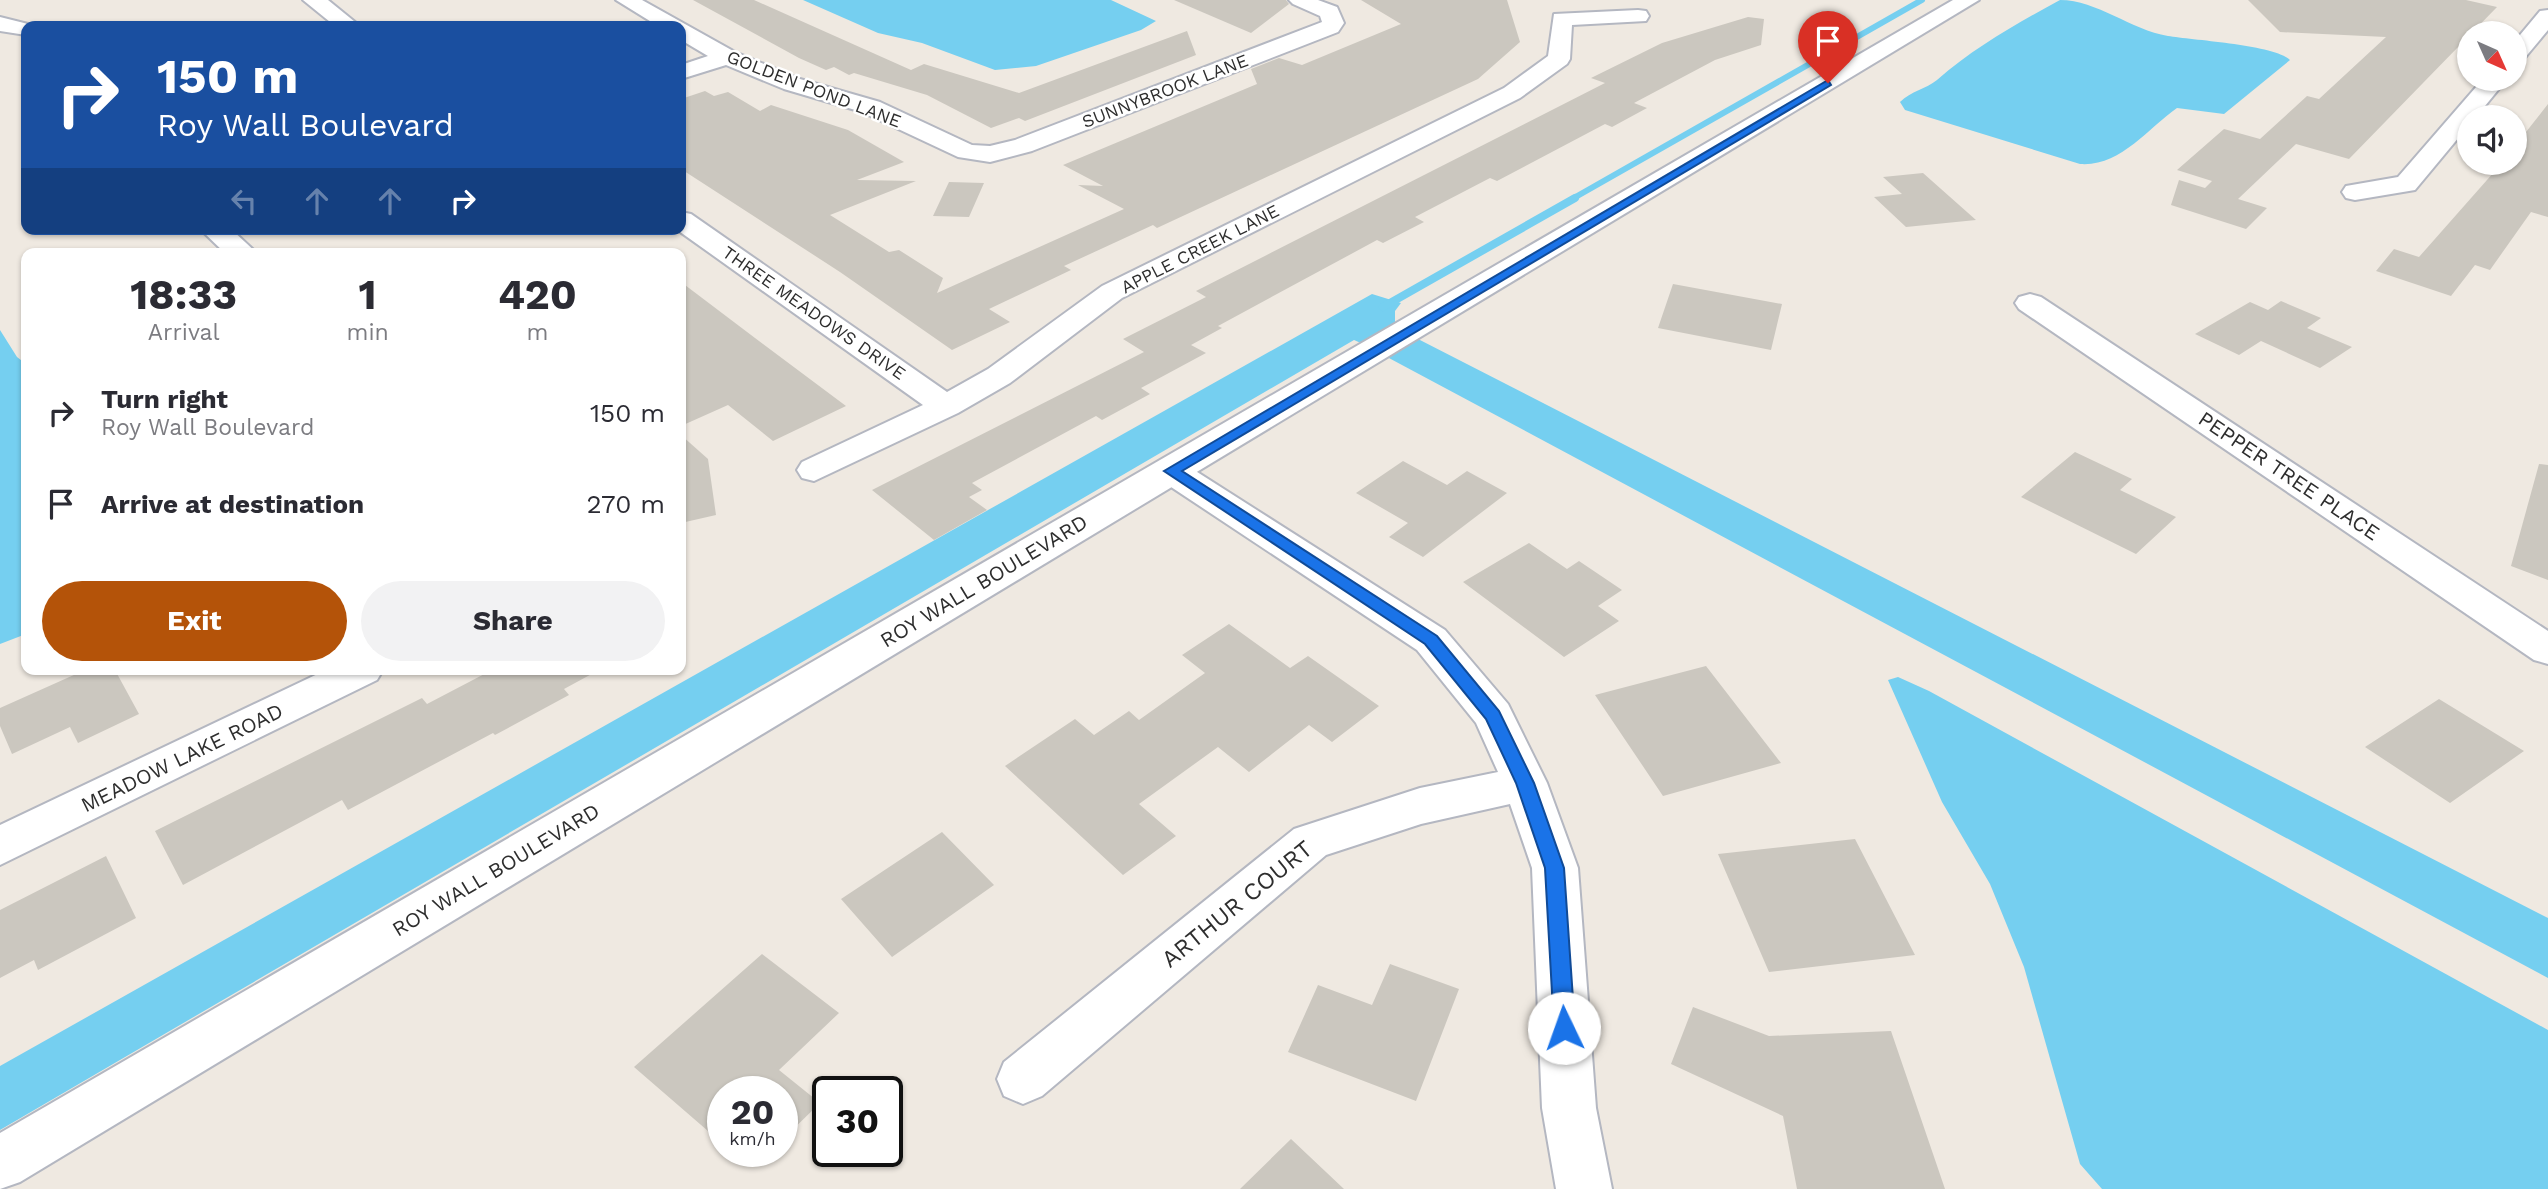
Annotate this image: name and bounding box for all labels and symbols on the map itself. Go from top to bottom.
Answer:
pin [1798,11,1858,83]
north arrow [2457,21,2527,91]
street label: GOLDEN POND LANE [724,46,904,132]
street label: SUNNYBROOK LANE [1079,49,1251,132]
street label: APPLE CREEK LANE [1117,200,1282,298]
street label: THREE MEADOWS DRIVE [719,241,910,384]
street label: PEPPER TREE PLACE [2194,406,2385,545]
street label: ROY WALL BOULEVARD [876,509,1092,652]
street label: MEADOW LAKE ROAD [77,698,287,817]
street label: ROY WALL BOULEVARD [388,798,604,941]
street label: ARTHUR COURT [1156,835,1318,973]
position arrow [1527,991,1601,1065]
speed limit sign: 30 [812,1076,903,1167]

